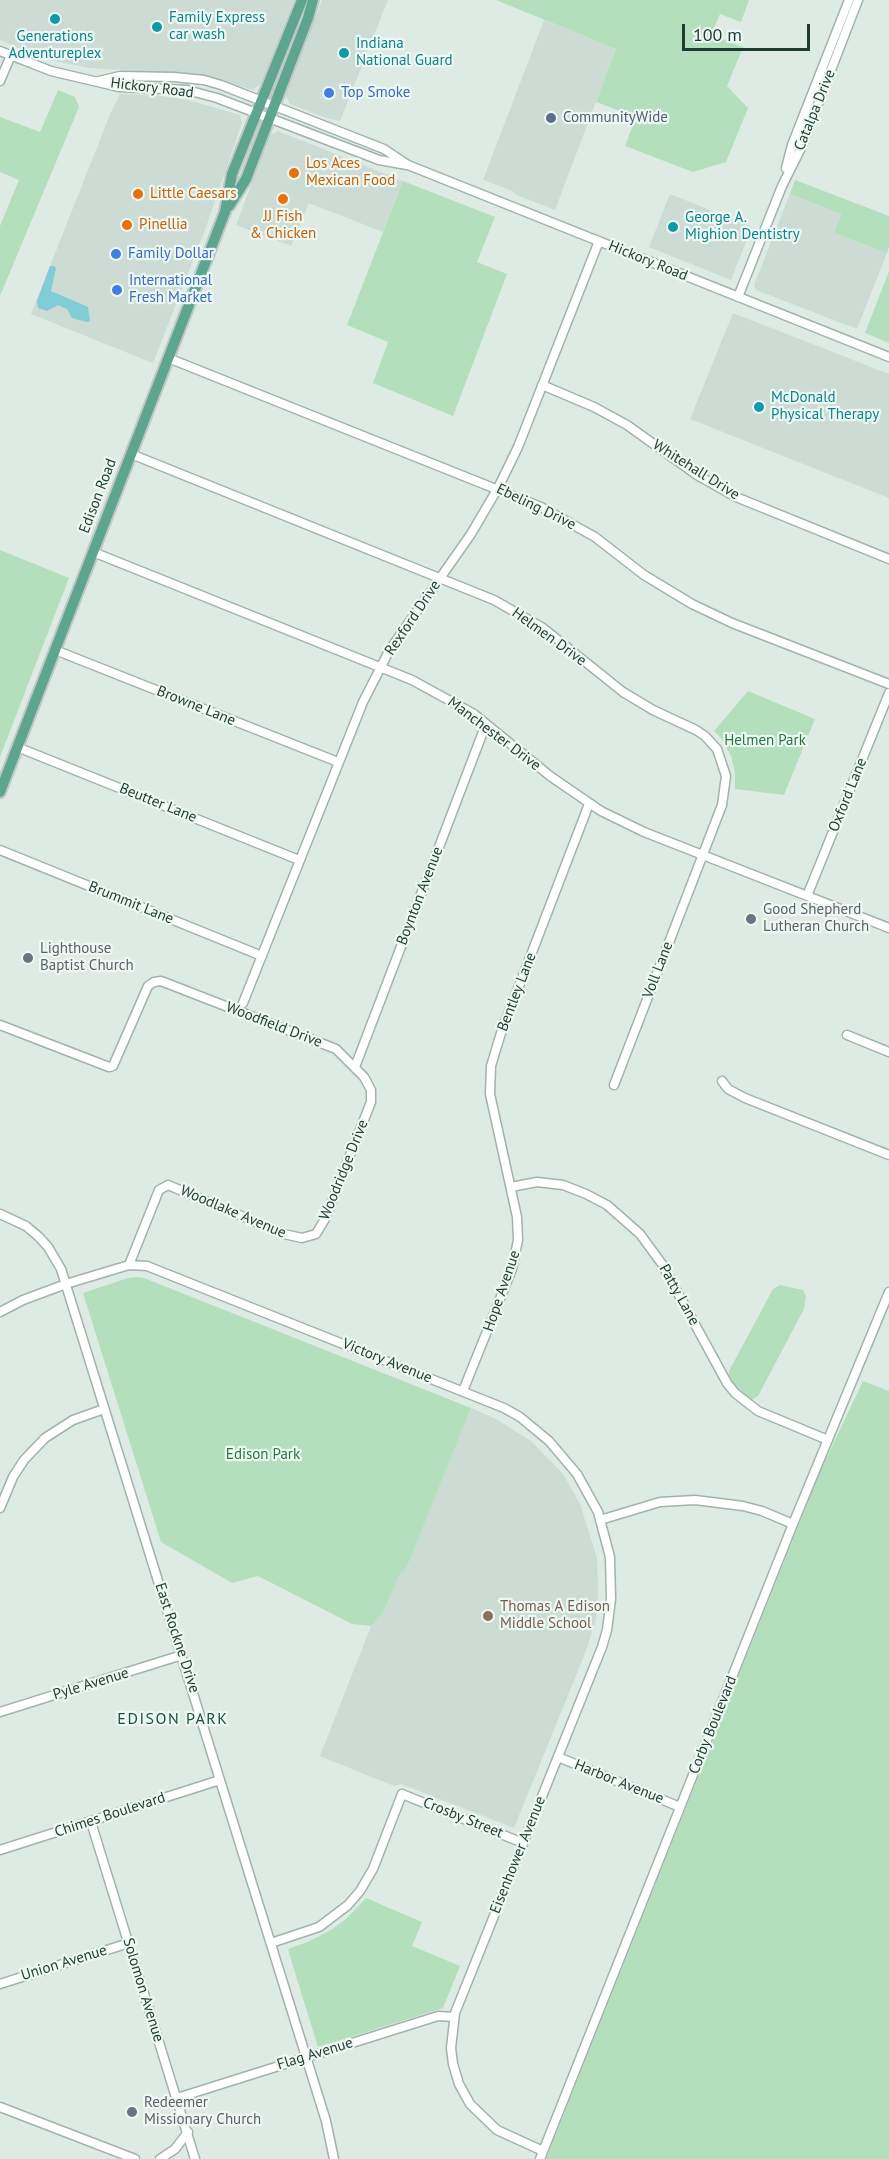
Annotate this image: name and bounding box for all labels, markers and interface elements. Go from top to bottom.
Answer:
place label: Family Express car wash [169,9,265,44]
marker: Generations Adventureplex [48,12,62,26]
scale bar [685,12,812,50]
marker: Family Express car wash [150,20,164,34]
text: 100 m [693,23,742,46]
place label: Generations Adventureplex [8,28,102,63]
place label: Indiana National Guard [356,35,453,70]
marker: Indiana National Guard [337,46,351,60]
street label: Catalpa Drive [791,67,839,153]
street label: Hickory Road [109,74,195,102]
place label: Top Smoke [341,84,410,102]
marker: Top Smoke [322,86,336,100]
place label: CommunityWide [563,109,668,127]
marker: CommunityWide [544,111,558,125]
place label: Los Aces Mexican Food [306,155,395,190]
marker: Los Aces Mexican Food [287,166,301,180]
place label: Little Caesars [150,185,236,203]
marker: Little Caesars [131,187,145,201]
marker: JJ Fish & Chicken [276,192,290,206]
place label: JJ Fish & Chicken [250,208,316,243]
place label: George A. Mighion Dentistry [685,209,800,244]
place label: Pinellia [139,216,187,234]
marker: Pinellia [120,218,134,232]
marker: George A. Mighion Dentistry [666,220,680,234]
street label: Hickory Road [606,237,690,285]
place label: Family Dollar [128,245,214,263]
marker: Family Dollar [109,247,123,261]
place label: International Fresh Market [129,272,212,307]
marker: International Fresh Market [110,283,124,297]
place label: McDonald Physical Therapy [771,389,879,424]
marker: McDonald Physical Therapy [752,400,766,414]
street label: Whitehall Drive [649,436,743,504]
street label: Edison Road [76,456,120,536]
street label: Ebeling Drive [493,480,579,534]
street label: Rexford Drive [381,577,445,659]
street label: Helmen Drive [508,604,590,670]
street label: Browne Lane [154,682,238,730]
street label: Manchester Drive [444,693,544,775]
park label: Helmen Park [724,732,806,750]
street label: Oxford Lane [825,755,871,835]
street label: Beutter Lane [117,779,199,827]
street label: Boynton Avenue [393,844,447,948]
street label: Brummit Lane [86,878,176,928]
place label: Good Shepherd Lutheran Church [763,901,869,936]
marker: Good Shepherd Lutheran Church [744,912,758,926]
street label: Voll Lane [639,939,677,1001]
place label: Lighthouse Baptist Church [40,940,134,975]
street label: Bentley Lane [494,950,540,1034]
marker: Lighthouse Baptist Church [21,951,35,965]
street label: Woodfield Drive [223,998,325,1052]
street label: Woodridge Drive [316,1117,372,1223]
street label: Woodlake Avenue [177,1182,289,1242]
street label: Hope Avenue [480,1248,524,1334]
street label: Patty Lane [655,1261,703,1329]
street label: Victory Avenue [339,1335,435,1387]
park label: Edison Park [226,1446,300,1464]
street label: East Rockne Drive [151,1581,203,1695]
place label: Thomas A Edison Middle School [500,1598,610,1633]
marker: Thomas A Edison Middle School [481,1609,495,1623]
street label: Pyle Avenue [51,1664,131,1704]
street label: Corby Boulevard [685,1673,741,1777]
district label: EDISON PARK [117,1709,229,1729]
street label: Harbor Avenue [572,1756,666,1808]
street label: Chimes Boulevard [52,1789,168,1841]
street label: Crosby Street [420,1794,506,1842]
street label: Eisenhower Avenue [486,1794,550,1916]
street label: Solomon Avenue [119,1936,167,2044]
street label: Union Avenue [19,1941,109,1985]
street label: Flag Avenue [275,2034,355,2074]
place label: Redeemer Missionary Church [144,2094,261,2129]
marker: Redeemer Missionary Church [125,2105,139,2119]

